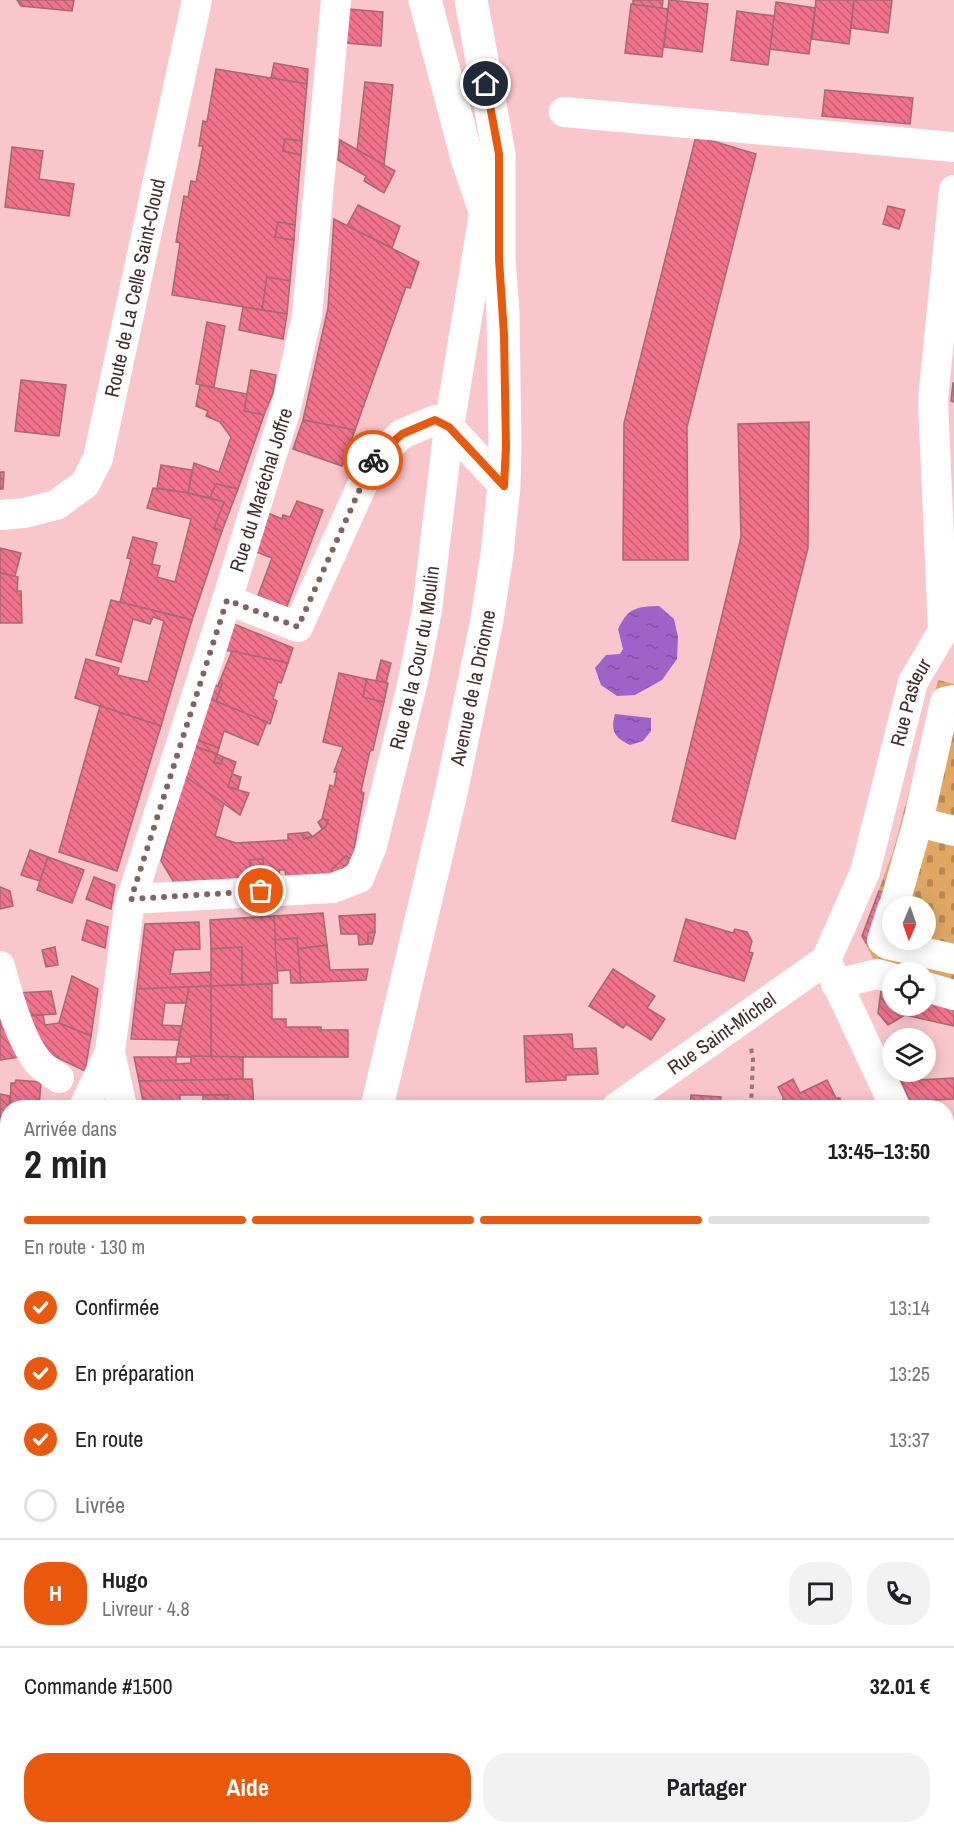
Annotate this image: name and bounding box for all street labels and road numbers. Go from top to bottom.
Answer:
street label: Route de La Celle Saint-Cloud [98,176,171,399]
street label: Rue du Maréchal Joffre [222,404,298,575]
street label: Rue de la Cour du Moulin [382,564,445,752]
street label: Avenue de la Drionne [443,608,501,769]
street label: Rue Pasteur [883,653,937,749]
street label: Rue Saint-Michel [662,985,781,1080]

